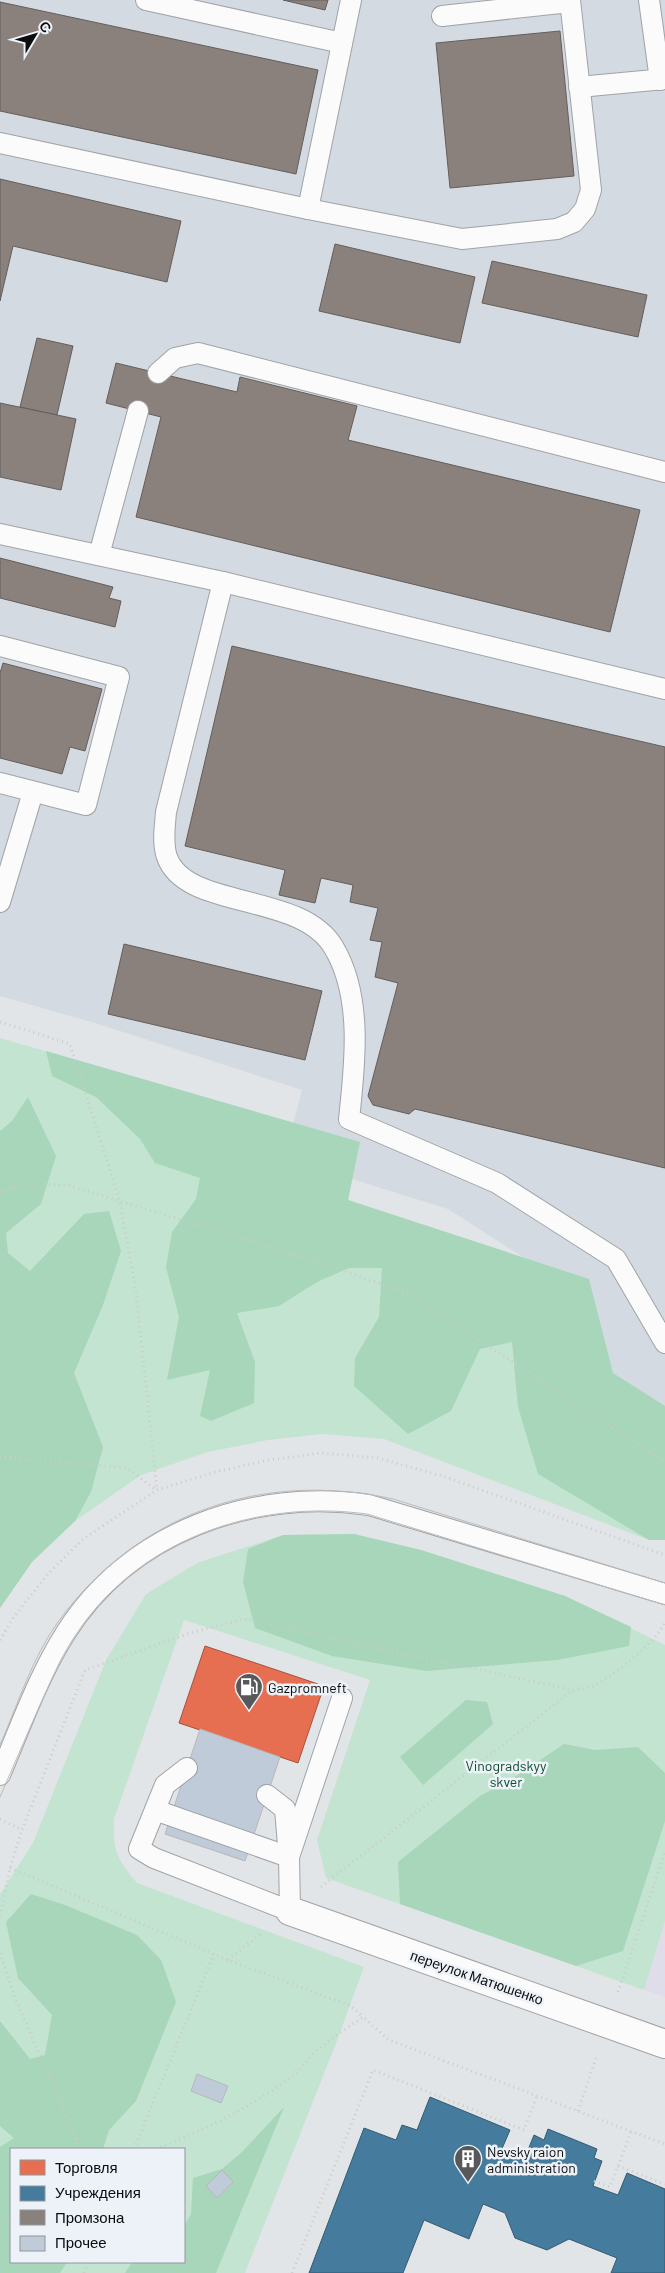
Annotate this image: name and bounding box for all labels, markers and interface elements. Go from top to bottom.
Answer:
north arrow [10,10,60,60]
text: С [36,17,55,36]
fuel station icon: Gazpromneft [234,1672,264,1711]
place label: Gazpromneft [268,1679,347,1696]
park label: Vinogradskyy skver [466,1757,547,1790]
street label: переулок Матюшенко [408,1946,546,2008]
place label: Nevsky raion administration [487,2143,576,2176]
building icon: Nevsky raion administration [453,2144,483,2183]
legend [10,2148,185,2263]
text: Торговля [55,2158,118,2176]
text: Учреждения [55,2183,141,2201]
text: Промзона [55,2208,125,2226]
text: Прочее [55,2233,107,2251]

